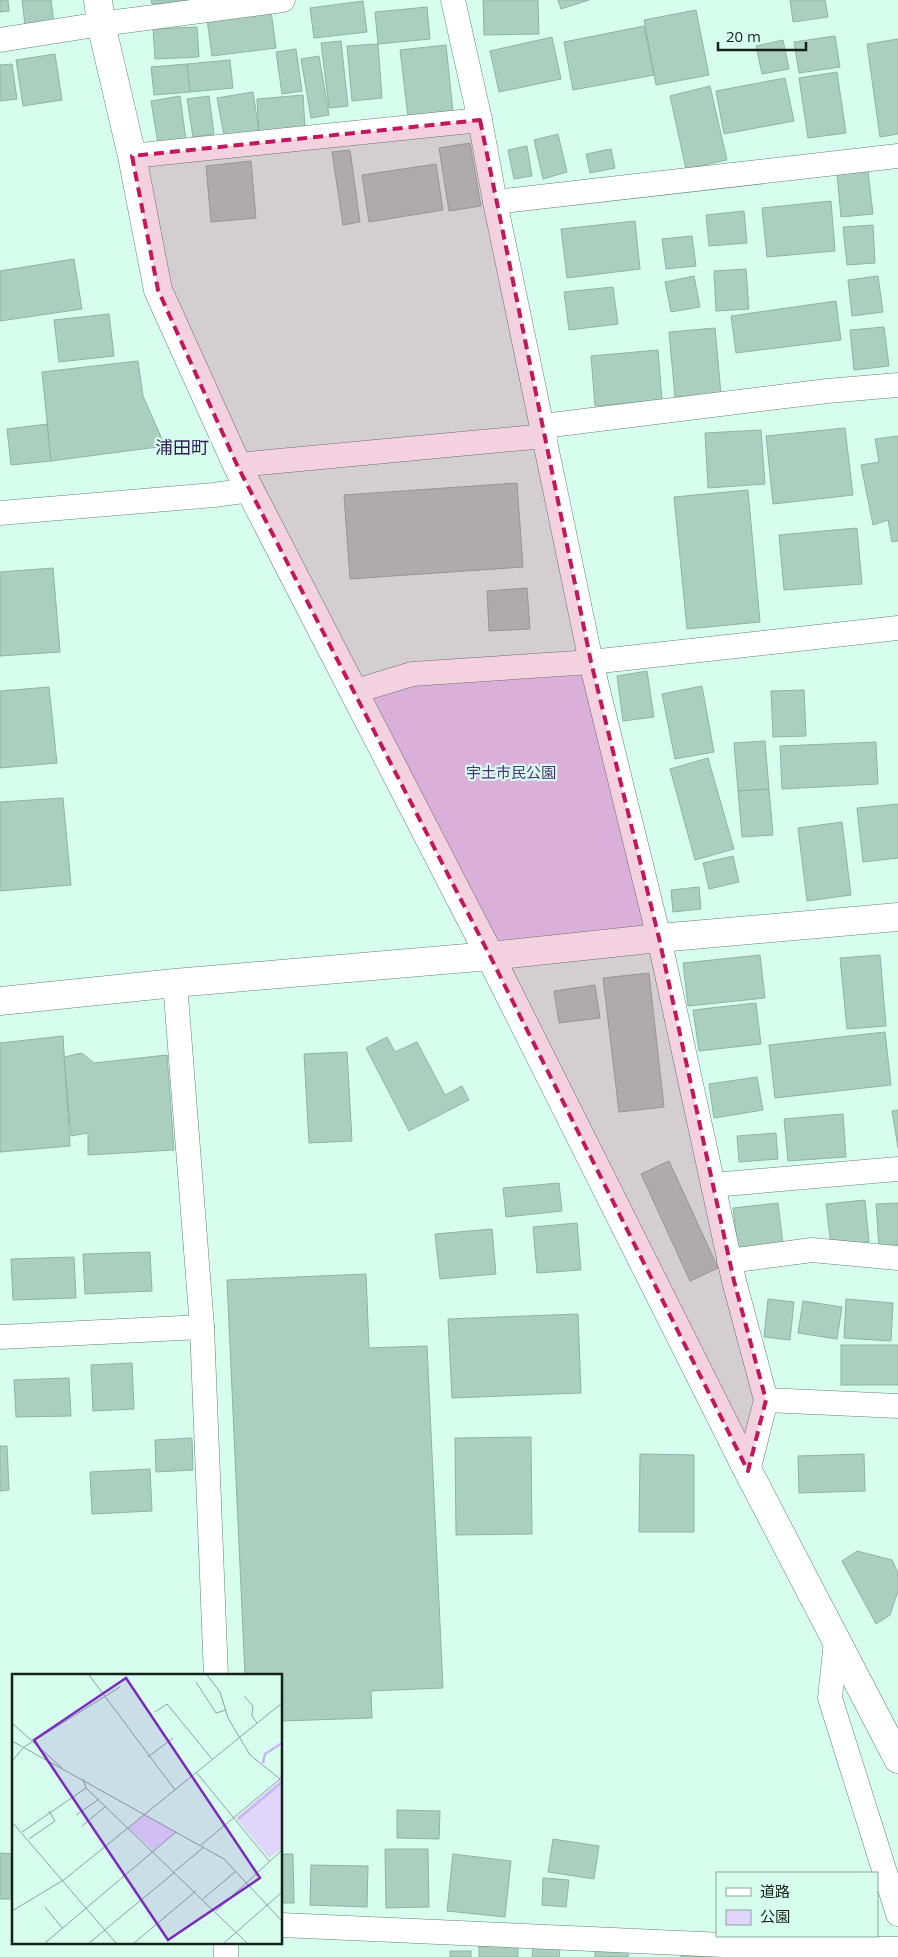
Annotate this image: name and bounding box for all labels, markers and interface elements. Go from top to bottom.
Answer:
scale bar [718,20,806,52]
text: 20 m [726,26,761,46]
district label: 浦田町 [155,435,209,459]
park label: 宇土市民公園 [466,762,556,782]
inset map [12,1674,282,1944]
legend [716,1872,878,1937]
text: 道路 [760,1881,790,1901]
text: 公園 [760,1906,790,1926]

